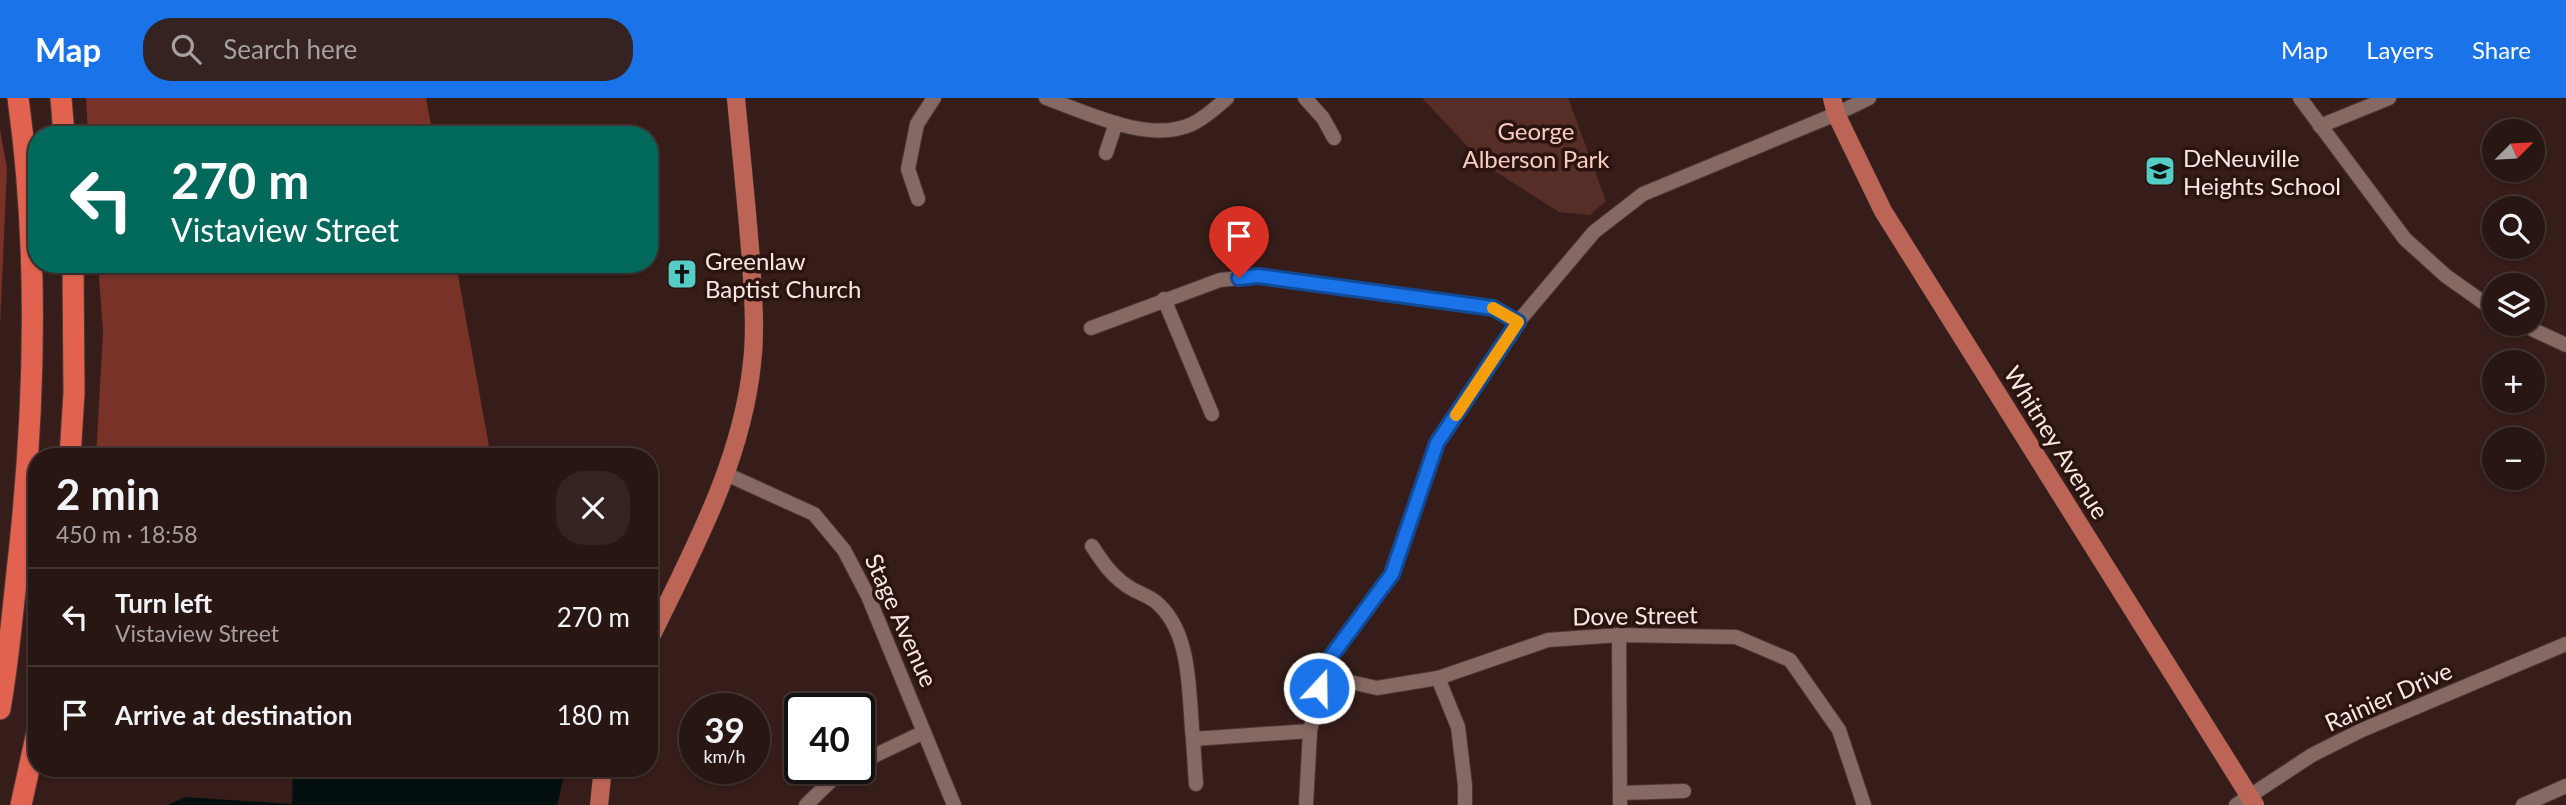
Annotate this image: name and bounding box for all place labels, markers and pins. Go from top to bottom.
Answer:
place label: DeNeuville Heights School [2183,143,2341,200]
school or university icon: DeNeuville Heights School [2143,154,2177,188]
pin [1209,206,1269,278]
place label: Greenlaw Baptist Church [705,246,861,303]
church icon: Greenlaw Baptist Church [665,257,699,291]

